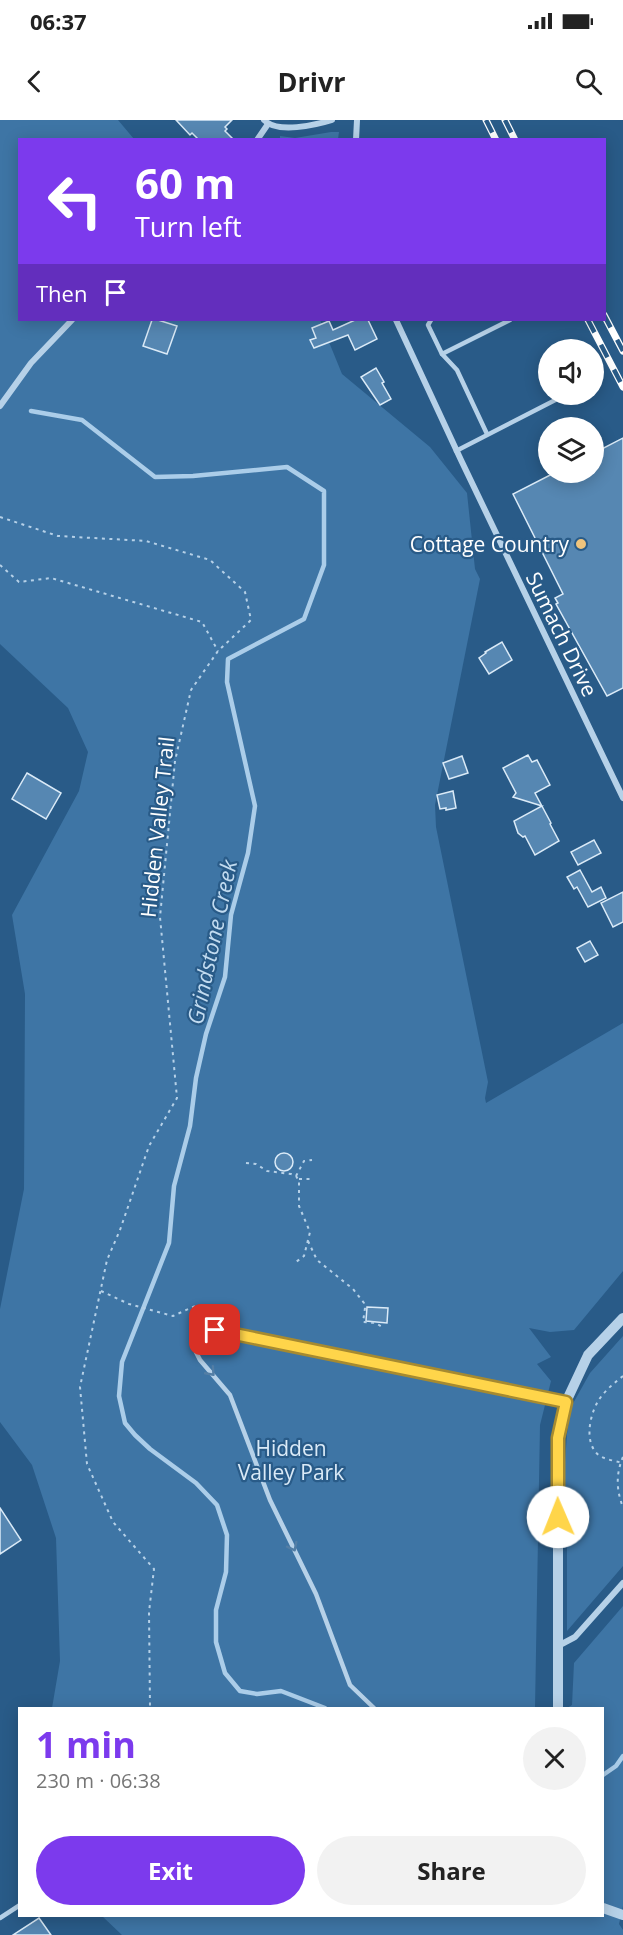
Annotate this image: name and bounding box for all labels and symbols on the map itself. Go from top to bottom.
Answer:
place label: Cottage Country [410,530,569,558]
marker: Cottage Country [574,537,588,551]
street label: Sumach Drive [520,567,604,701]
street label: Hidden Valley Trail [134,735,180,919]
water label: Grindstone Creek [179,856,243,1027]
pin [189,1304,240,1355]
one-way arrow [204,1365,215,1376]
park label: Hidden Valley Park [238,1434,344,1486]
position arrow [526,1485,590,1549]
one-way arrow [285,1541,297,1552]

